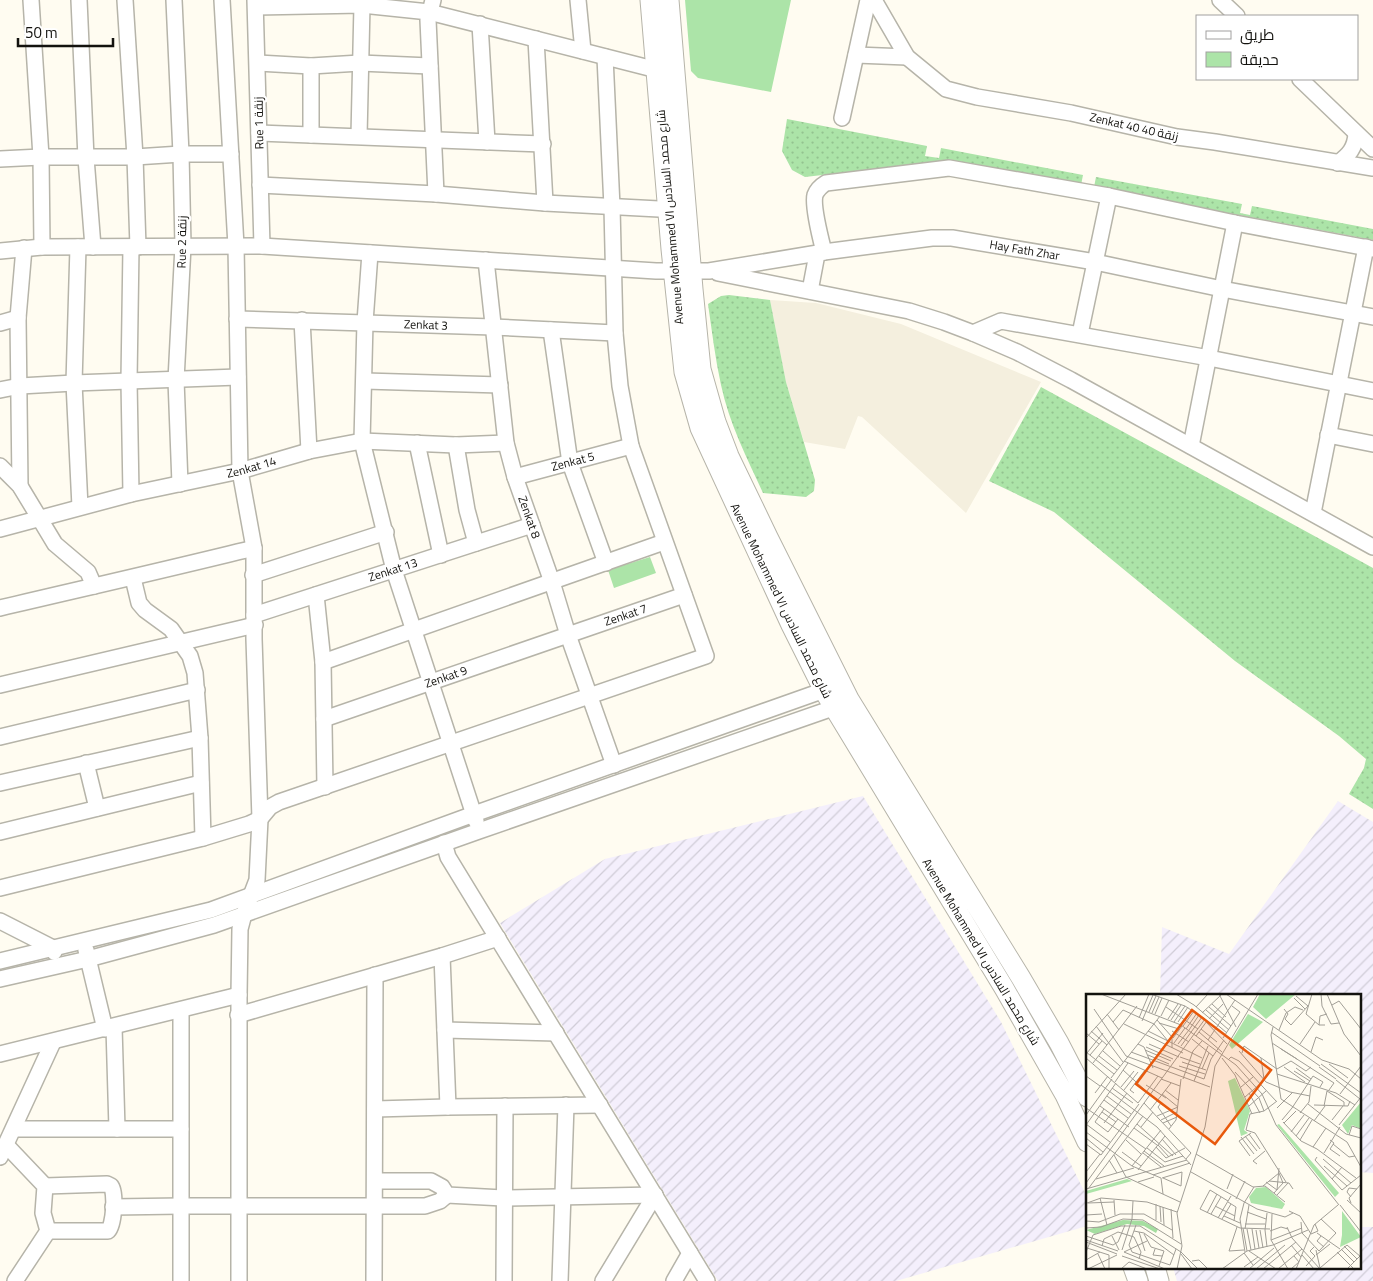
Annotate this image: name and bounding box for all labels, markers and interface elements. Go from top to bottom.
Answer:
scale bar [18,15,112,47]
legend [1196,15,1358,80]
text: 50 m [25,21,58,44]
text: طريق [1240,23,1274,46]
text: حديقة [1240,48,1279,71]
street label: Rue 1 زنقة [249,96,268,150]
street label: Zenkat 40 زنقة 40 [1088,107,1180,146]
street label: Avenue Mohammed VI شارع محمد السادس [651,109,688,325]
street label: Rue 2 زنقة [172,215,191,269]
street label: Hay Fath Zhar [988,234,1061,265]
street label: Zenkat 3 [404,314,448,335]
street label: Zenkat 5 [549,446,597,476]
street label: Zenkat 14 [225,451,279,483]
street label: Zenkat 8 [513,493,546,541]
street label: Avenue Mohammed VI شارع محمد السادس [726,500,837,702]
street label: Zenkat 13 [366,553,420,586]
street label: Zenkat 7 [601,598,649,631]
street label: Zenkat 9 [422,660,470,693]
street label: Avenue Mohammed VI شارع محمد السادس [918,855,1045,1049]
inset map [1086,994,1360,1268]

